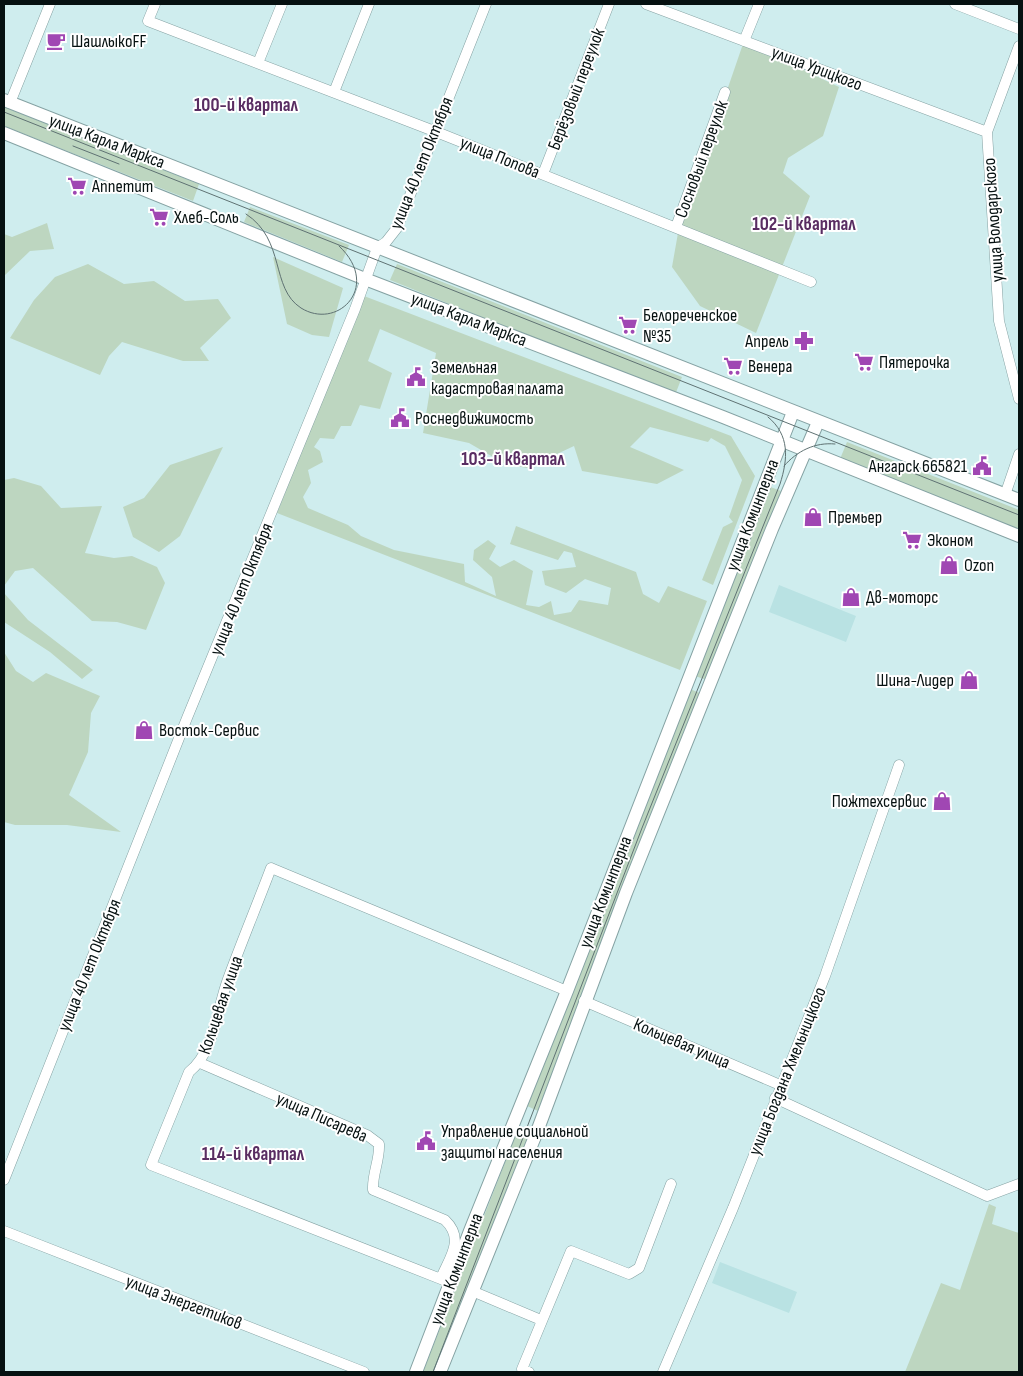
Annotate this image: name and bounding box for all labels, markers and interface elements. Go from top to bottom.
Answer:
street label: Берёзовый переулок [544,25,609,153]
cafe icon: ШашлыкoFF [45,30,67,52]
place label: ШашлыкoFF [71,31,147,52]
street label: улица Урицкого [768,42,865,95]
district label: 100-й квартал [194,94,299,117]
street label: улица 40 лет Октября [385,94,458,232]
street label: Сосновый переулок [671,97,732,221]
street label: улица Карла Маркса [46,110,168,173]
street label: улица Попова [457,132,543,183]
street label: улица Володарского [979,157,1008,283]
supermarket icon: Аппетит [66,175,88,197]
place label: Аппетит [91,176,153,197]
supermarket icon: Хлеб-Соль [148,206,170,228]
place label: Хлеб-Соль [173,207,239,228]
district label: 102-й квартал [752,213,856,236]
street label: улица Карла Маркса [408,288,530,351]
place label: Белореченское №35 [643,305,737,347]
supermarket icon: Белореченское №35 [617,314,639,336]
pharmacy icon: Апрель [793,330,815,352]
place label: Апрель [744,331,789,352]
supermarket icon: Пятерочка [853,351,875,373]
place label: Пятерочка [879,352,950,373]
supermarket icon: Венера [722,355,744,377]
place label: Венера [748,356,792,377]
place label: Земельная кадастровая палата [431,357,564,399]
public building icon: Земельная кадастровая палата [405,366,427,388]
public building icon: Роснедвижимость [389,407,411,429]
place label: Роснедвижимость [415,408,534,429]
district label: 103-й квартал [461,448,565,471]
public building icon: Ангарск 665821 [971,455,993,477]
street label: улица Коминтерна [722,456,783,574]
place label: Ангарск 665821 [868,456,968,477]
shop icon: Премьер [802,506,824,528]
place label: Премьер [828,507,882,528]
street label: улица 40 лет Октября [205,520,278,658]
supermarket icon: Эконом [901,529,923,551]
place label: Эконом [927,530,973,551]
shop icon: Ozon [938,554,960,576]
place label: Ozon [964,555,994,576]
shop icon: Дв-моторс [840,586,862,608]
place label: Дв-моторс [866,587,939,608]
shop icon: Шина-Лидер [958,669,980,691]
place label: Шина-Лидер [876,670,954,691]
shop icon: Восток-Сервис [133,719,155,741]
place label: Восток-Сервис [159,720,259,741]
shop icon: Пожтехсервис [931,790,953,812]
place label: Пожтехсервис [832,791,927,812]
street label: улица Коминтерна [575,833,636,951]
street label: улица 40 лет Октября [53,896,126,1034]
street label: Кольцевая улица [194,953,247,1057]
street label: улица Богдана Хмельницкого [744,984,831,1158]
street label: Кольцевая улица [630,1014,733,1073]
street label: улица Писарева [273,1088,371,1147]
place label: Управление социальной защиты населения [441,1121,589,1163]
public building icon: Управление социальной защиты населения [415,1130,437,1152]
district label: 114-й квартал [202,1143,305,1166]
street label: улица Коминтерна [426,1210,487,1328]
street label: улица Энергетиков [123,1271,245,1334]

